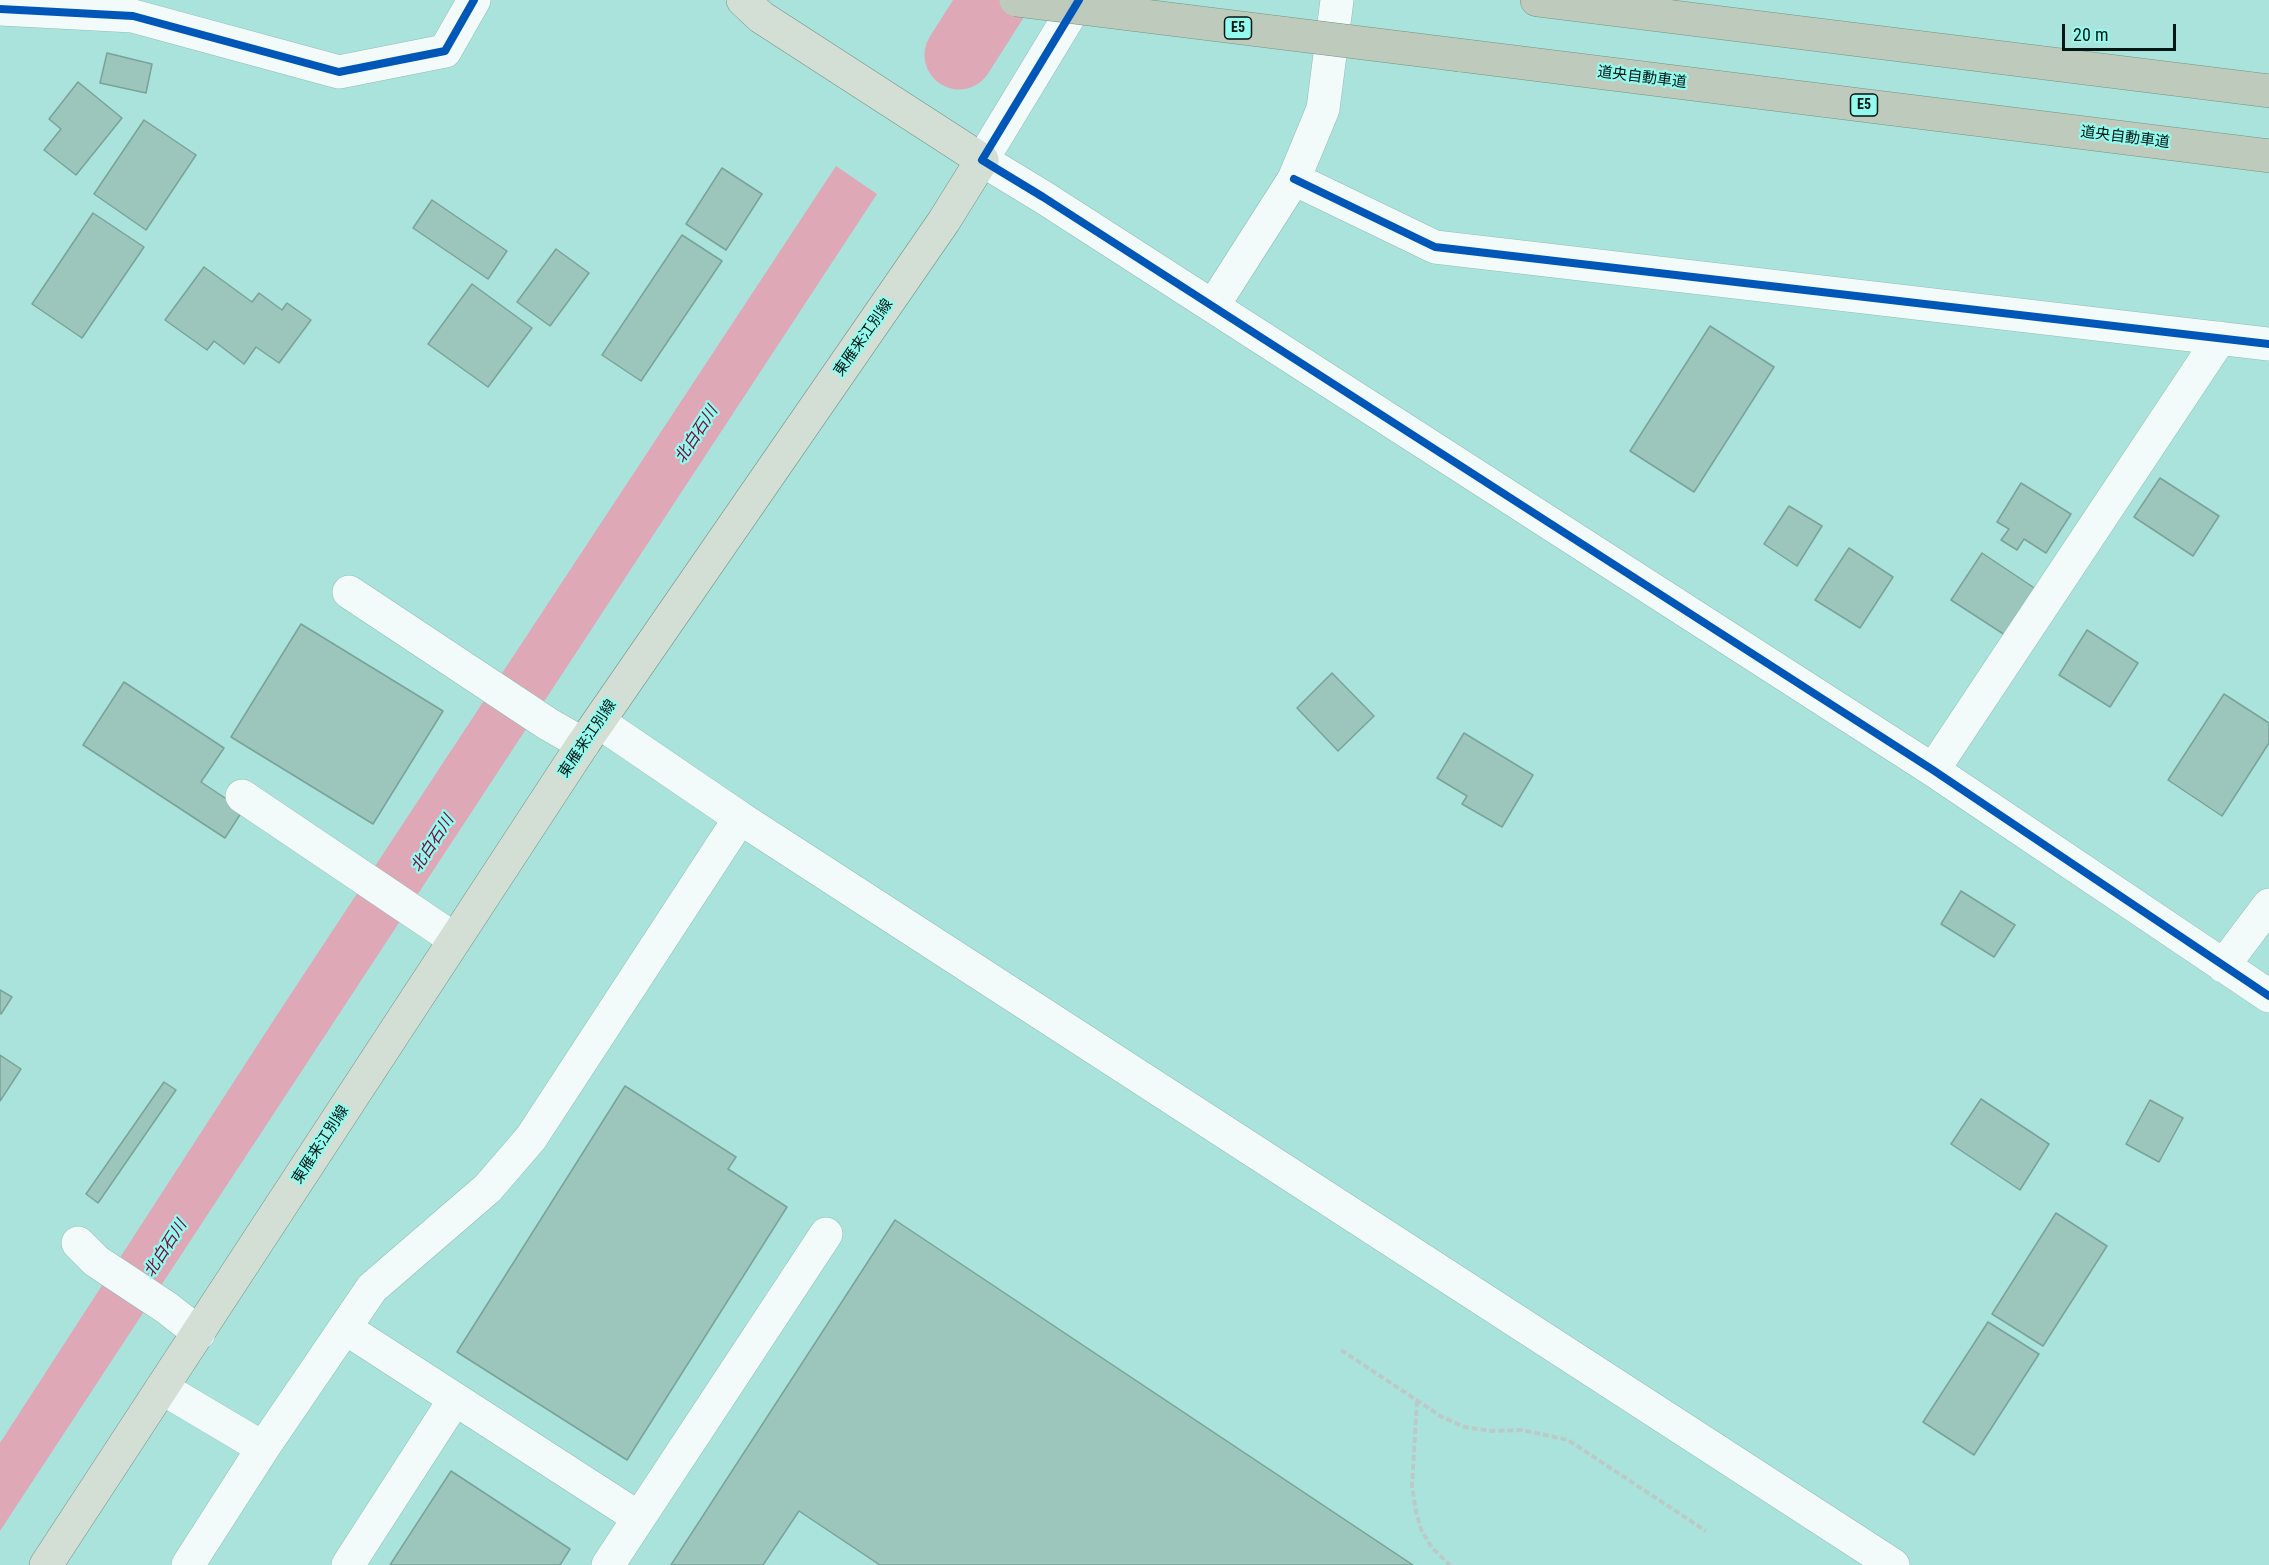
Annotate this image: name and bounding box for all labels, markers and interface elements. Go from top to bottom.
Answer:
scale bar [2065,12,2179,50]
road number: E5 [1224,17,1252,39]
text: 20 m [2073,24,2108,45]
street label: 道央自動車道 [1596,64,1688,92]
road number: E5 [1850,94,1878,116]
street label: 道央自動車道 [2079,124,2171,152]
street label: 東雁来江別線 [831,296,897,380]
water label: 北白石川 [672,403,722,467]
street label: 東雁来江別線 [555,697,621,781]
water label: 北白石川 [408,812,458,876]
street label: 東雁来江別線 [289,1102,353,1188]
water label: 北白石川 [141,1217,191,1281]

